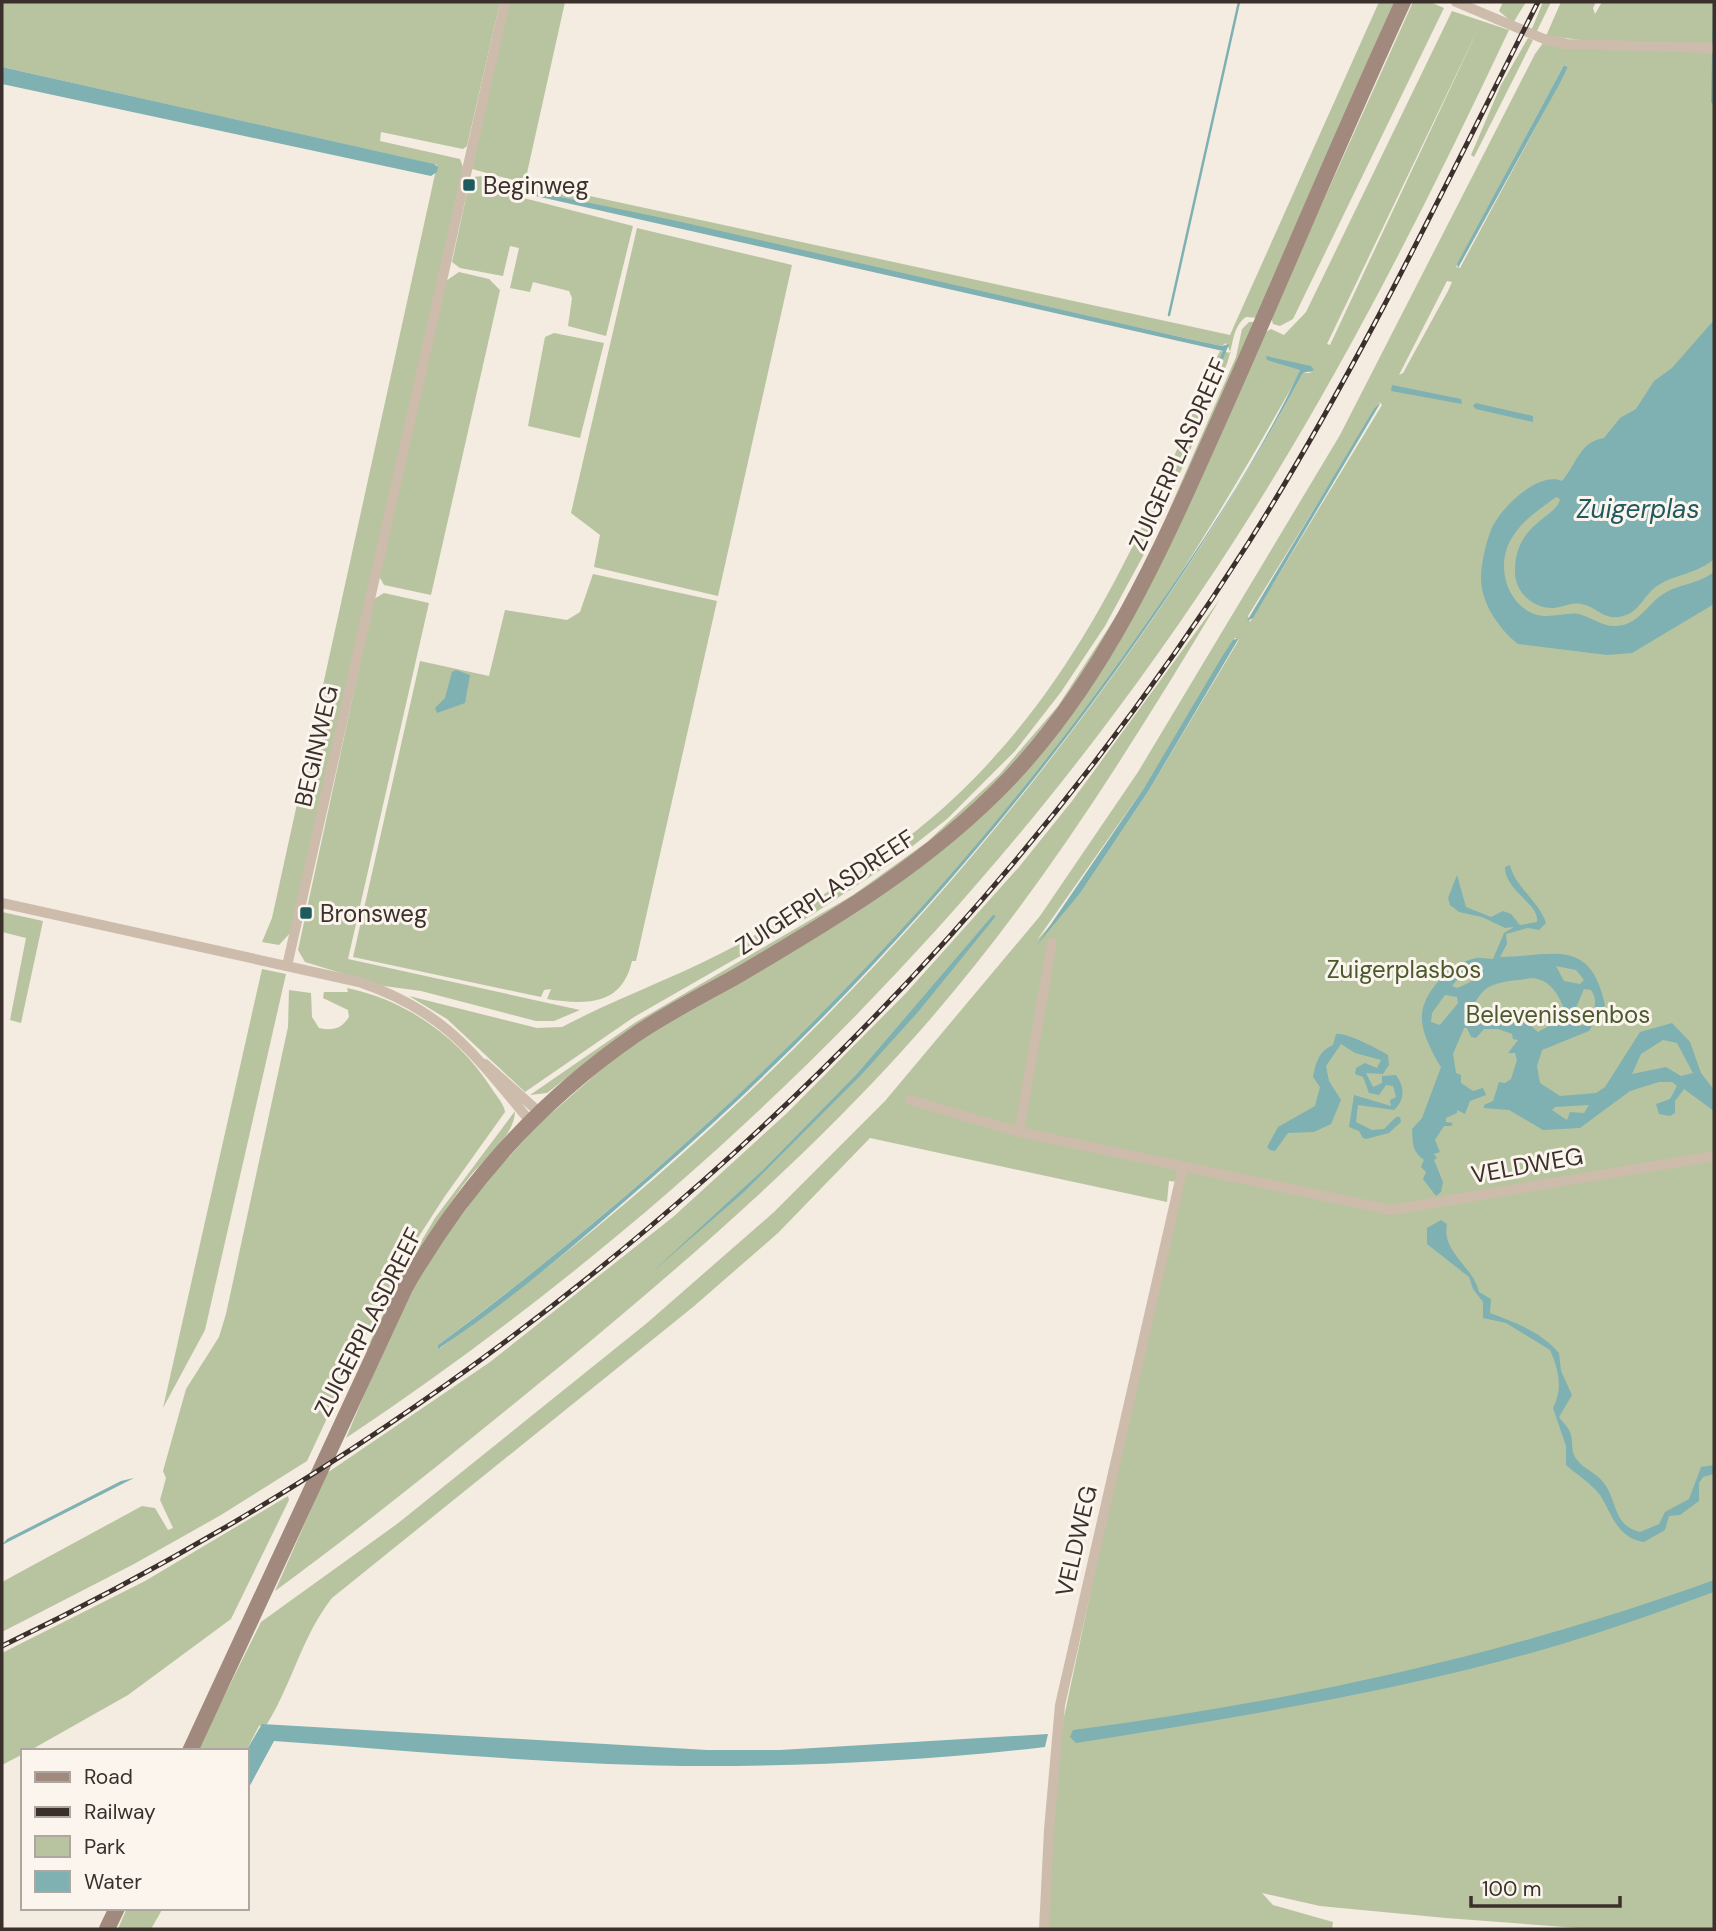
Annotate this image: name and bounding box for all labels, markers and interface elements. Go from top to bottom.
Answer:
place label: Beginweg [483,170,589,201]
marker: Beginweg [461,177,477,193]
street label: ZUIGERPLASDREEF [1122,353,1234,555]
water label: Zuigerplas [1576,492,1700,526]
street label: BEGINWEG [287,682,345,810]
street label: ZUIGERPLASDREEF [730,822,921,962]
place label: Bronsweg [320,898,427,929]
marker: Bronsweg [298,905,314,921]
park label: Zuigerplasbos [1327,954,1481,985]
park label: Belevenissenbos [1466,999,1650,1030]
street label: VELDWEG [1469,1140,1585,1190]
street label: ZUIGERPLASDREEF [307,1222,429,1421]
street label: VELDWEG [1048,1482,1104,1600]
legend [21,1749,248,1910]
text: Road [84,1763,133,1791]
text: Railway [84,1798,156,1826]
text: Park [84,1833,126,1861]
scale bar [1471,1864,1620,1908]
text: Water [84,1868,142,1896]
text: 100 m [1482,1875,1542,1903]

